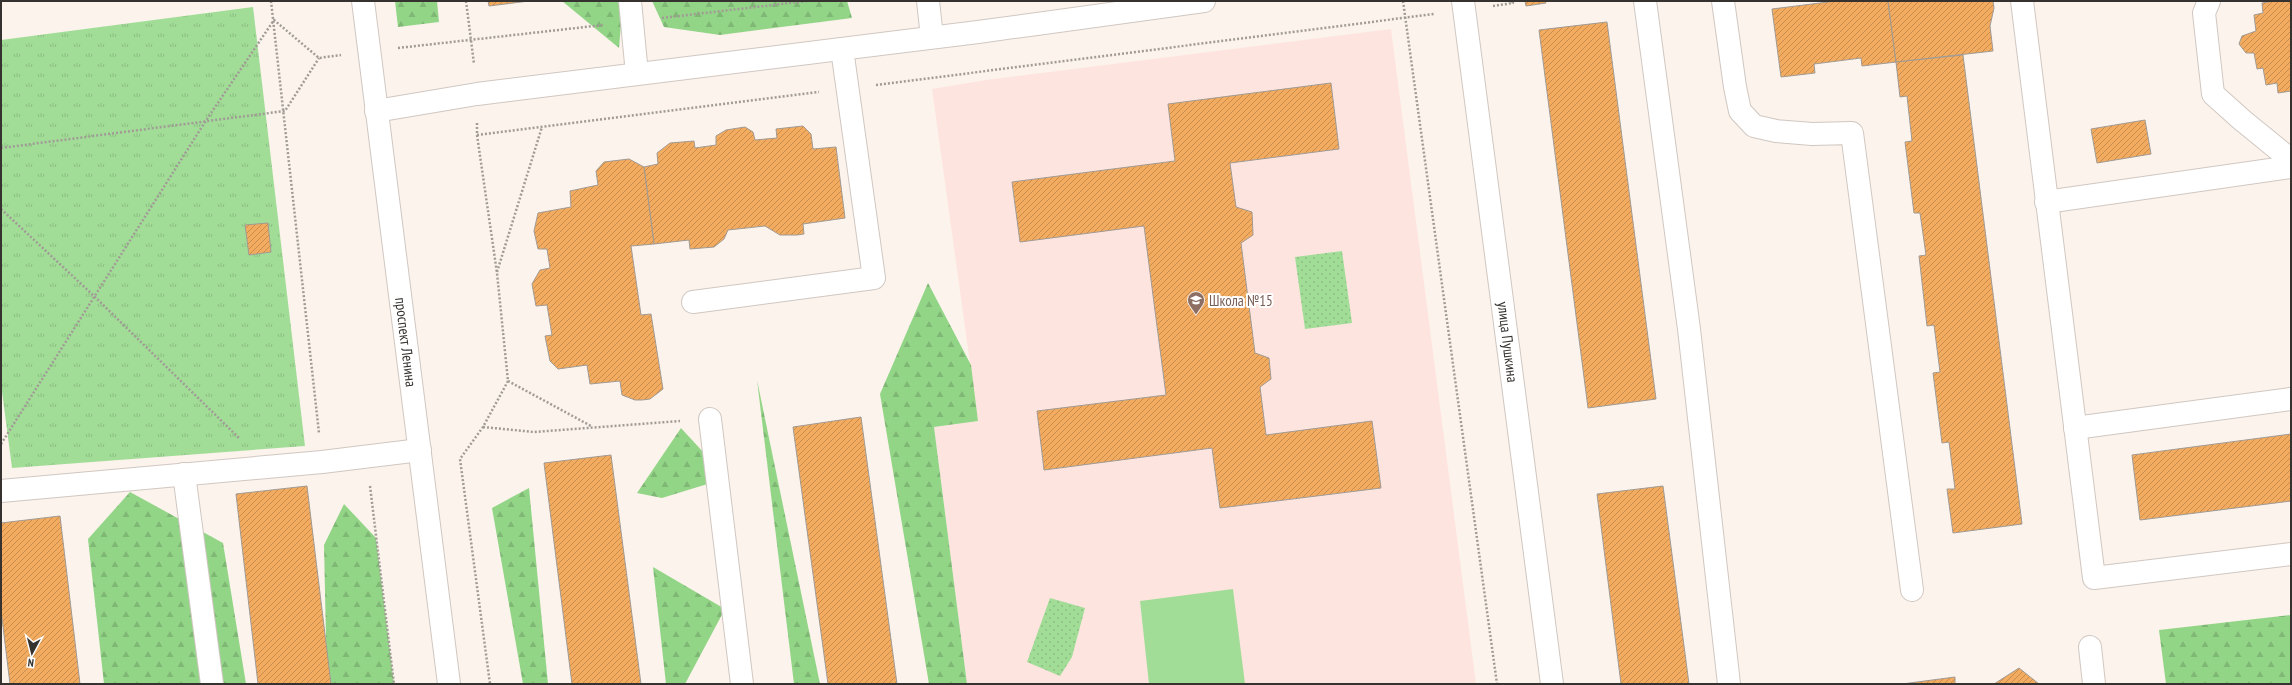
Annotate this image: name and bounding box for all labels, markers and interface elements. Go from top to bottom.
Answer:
school or university icon: Школа №15 [1186,290,1206,315]
place label: Школа №15 [1209,291,1273,310]
street label: проспект Ленина [391,296,421,388]
street label: улица Пушкина [1494,300,1522,384]
north arrow [12,633,52,673]
text: N [27,656,35,670]

